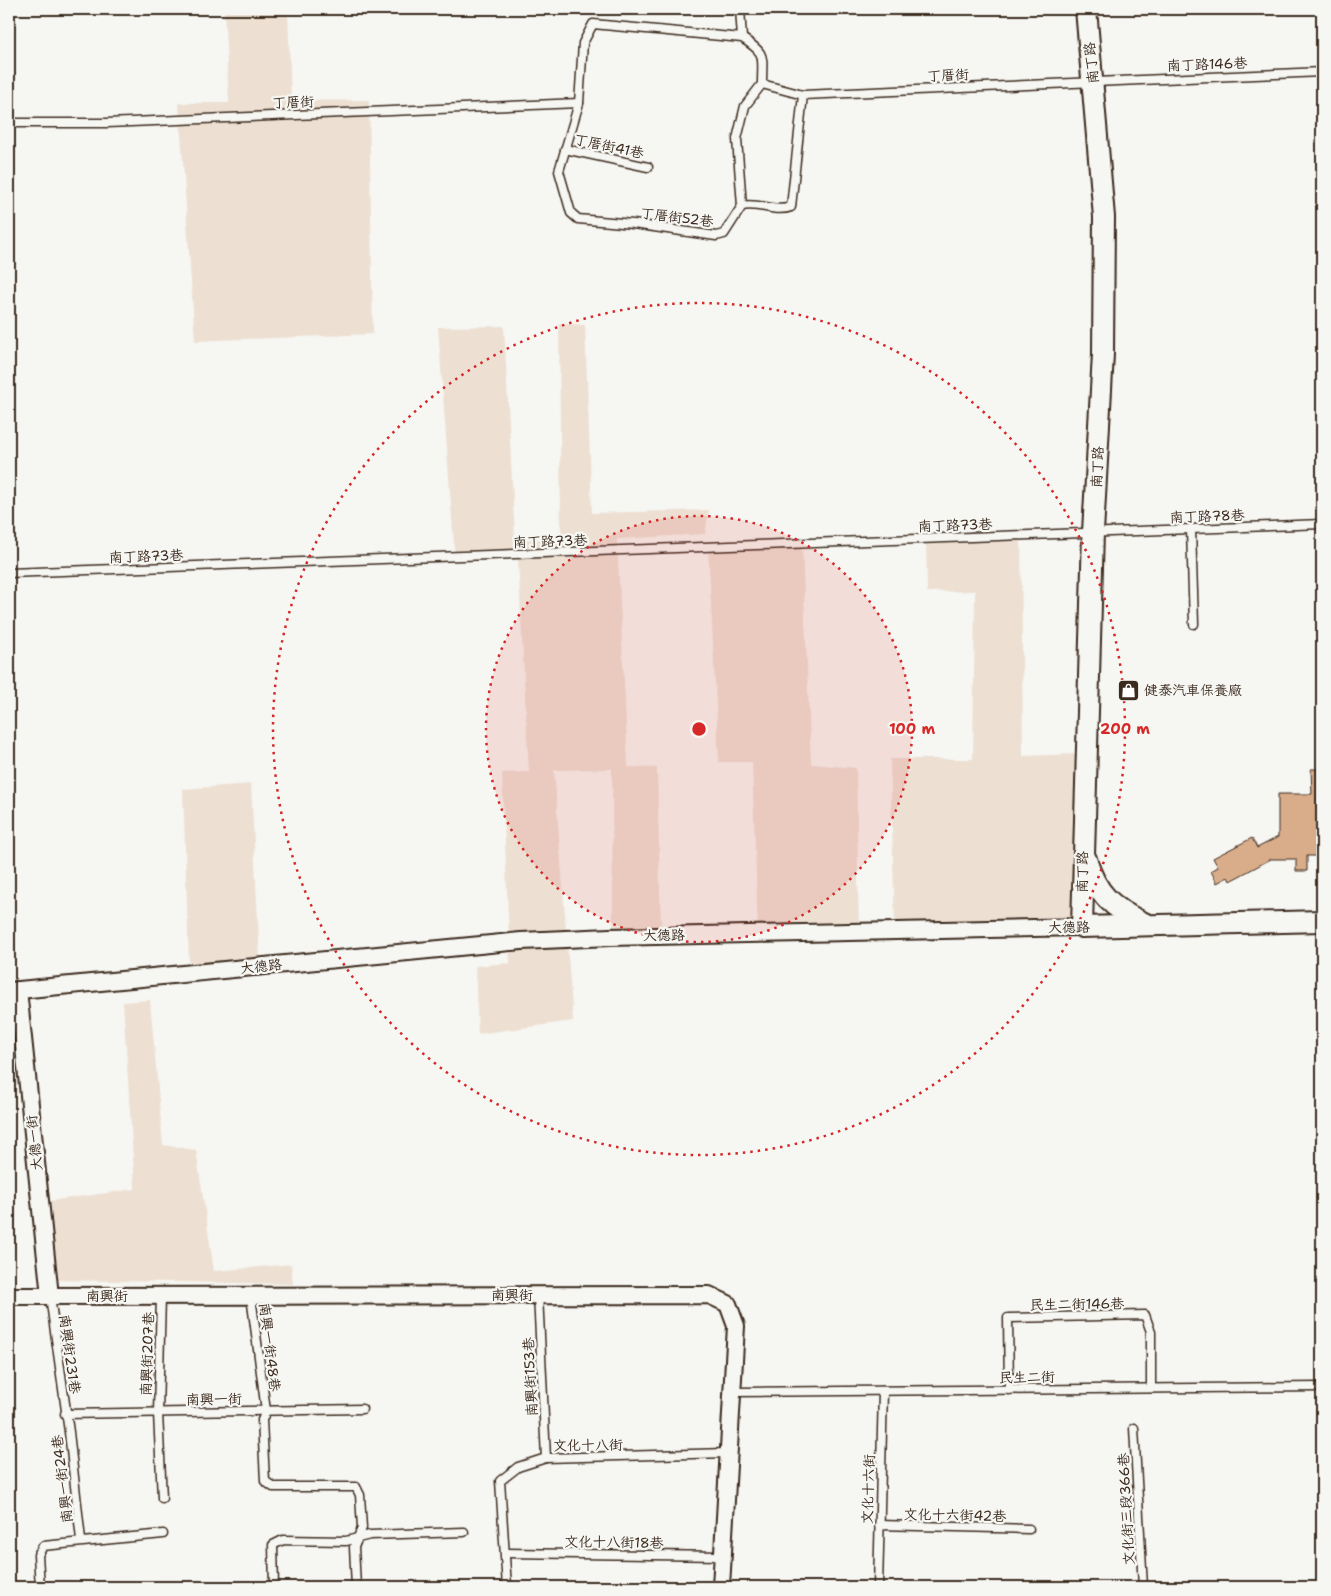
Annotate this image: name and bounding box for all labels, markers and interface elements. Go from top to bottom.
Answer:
street label: 南丁路 [1080,41,1102,85]
street label: 南丁路146巷 [1166,54,1249,74]
street label: 丁厝街 [927,65,969,85]
street label: 丁厝街 [272,92,314,112]
street label: 丁厝街41巷 [572,130,647,162]
street label: 丁厝街52巷 [639,204,716,231]
street label: 南丁路 [1087,446,1107,488]
street label: 南丁路78巷 [1169,506,1246,526]
street label: 南丁路73巷 [917,515,994,535]
street label: 南丁路73巷 [512,531,589,551]
street label: 南丁路73巷 [108,546,185,566]
shop icon: 健泰汽車保養廠 [1116,678,1140,702]
place label: 健泰汽車保養廠 [1144,681,1242,699]
text: 100 m [889,719,935,739]
text: 200 m [1100,719,1150,739]
centre of rings [690,720,708,738]
street label: 南丁路 [1073,851,1091,893]
street label: 大德路 [1048,918,1090,936]
street label: 大德路 [643,926,685,944]
street label: 大德路 [239,955,283,977]
street label: 大德一街 [22,1114,46,1172]
street label: 南興街 [491,1286,533,1304]
street label: 南興街 [86,1287,128,1305]
street label: 民生二街146巷 [1030,1294,1125,1314]
street label: 南興一街48巷 [256,1302,284,1393]
street label: 南興街207巷 [137,1311,157,1396]
street label: 南興街231巷 [56,1313,85,1396]
street label: 南興街153巷 [519,1336,541,1417]
street label: 民生二街 [999,1368,1055,1386]
street label: 南興一街 [186,1390,242,1408]
street label: 南興一街24巷 [48,1433,76,1524]
street label: 文化十八街 [553,1435,623,1455]
street label: 文化街三段366巷 [1114,1451,1138,1566]
street label: 文化十六街 [858,1454,878,1524]
street label: 文化十六街42巷 [904,1505,1007,1525]
street label: 文化十八街18巷 [564,1532,665,1552]

